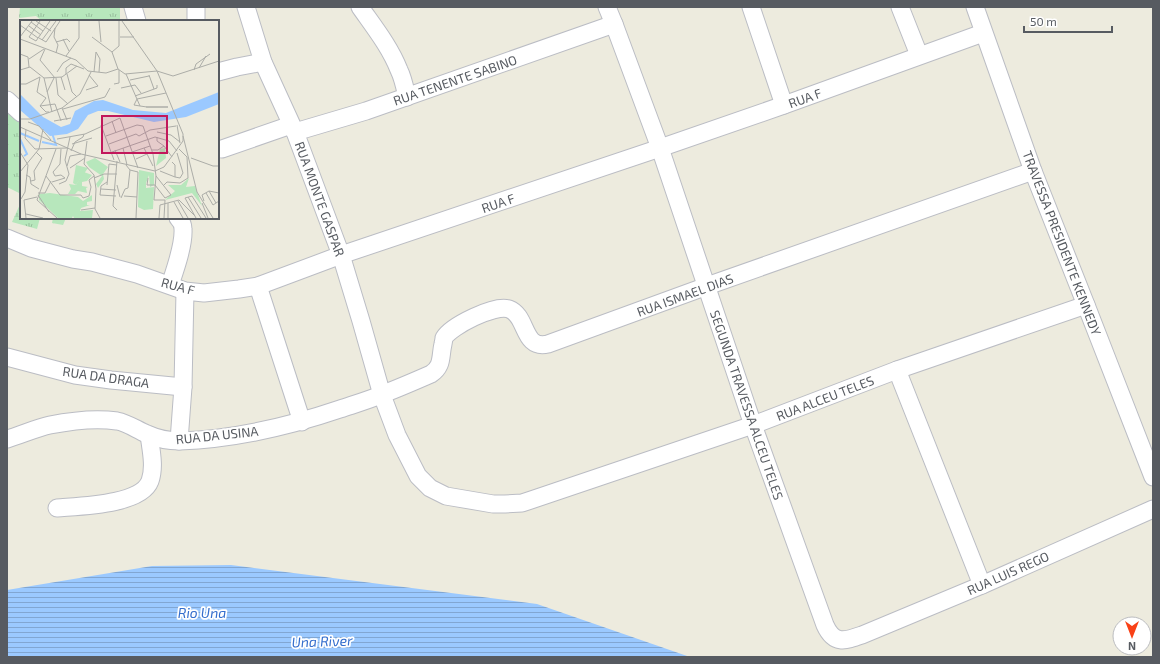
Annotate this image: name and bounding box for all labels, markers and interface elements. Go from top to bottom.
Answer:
scale bar [1024,8,1112,34]
text: 50 m [1030,14,1057,28]
inset map [20,20,219,219]
street label: RUA TENENTE SABINO [391,51,519,109]
street label: RUA F [786,85,824,111]
street label: RUA MONTE GASPAR [292,139,348,259]
street label: TRAVESSA PRESIDENTE KENNEDY [1019,148,1105,338]
street label: RUA F [479,190,517,216]
street label: RUA ISMAEL DIAS [635,270,735,320]
street label: RUA F [159,274,197,298]
street label: SEGUNDA TRAVESSA ALCEU TELES [707,308,787,502]
street label: RUA DA DRAGA [62,363,150,391]
street label: RUA ALCEU TELES [774,372,876,424]
street label: RUA DA USINA [175,423,259,447]
street label: RUA LUIS REGO [965,548,1051,598]
water label: Rio Una [178,604,226,621]
north arrow [1112,616,1152,656]
water label: Una River [291,631,353,651]
text: N [1128,640,1136,653]

